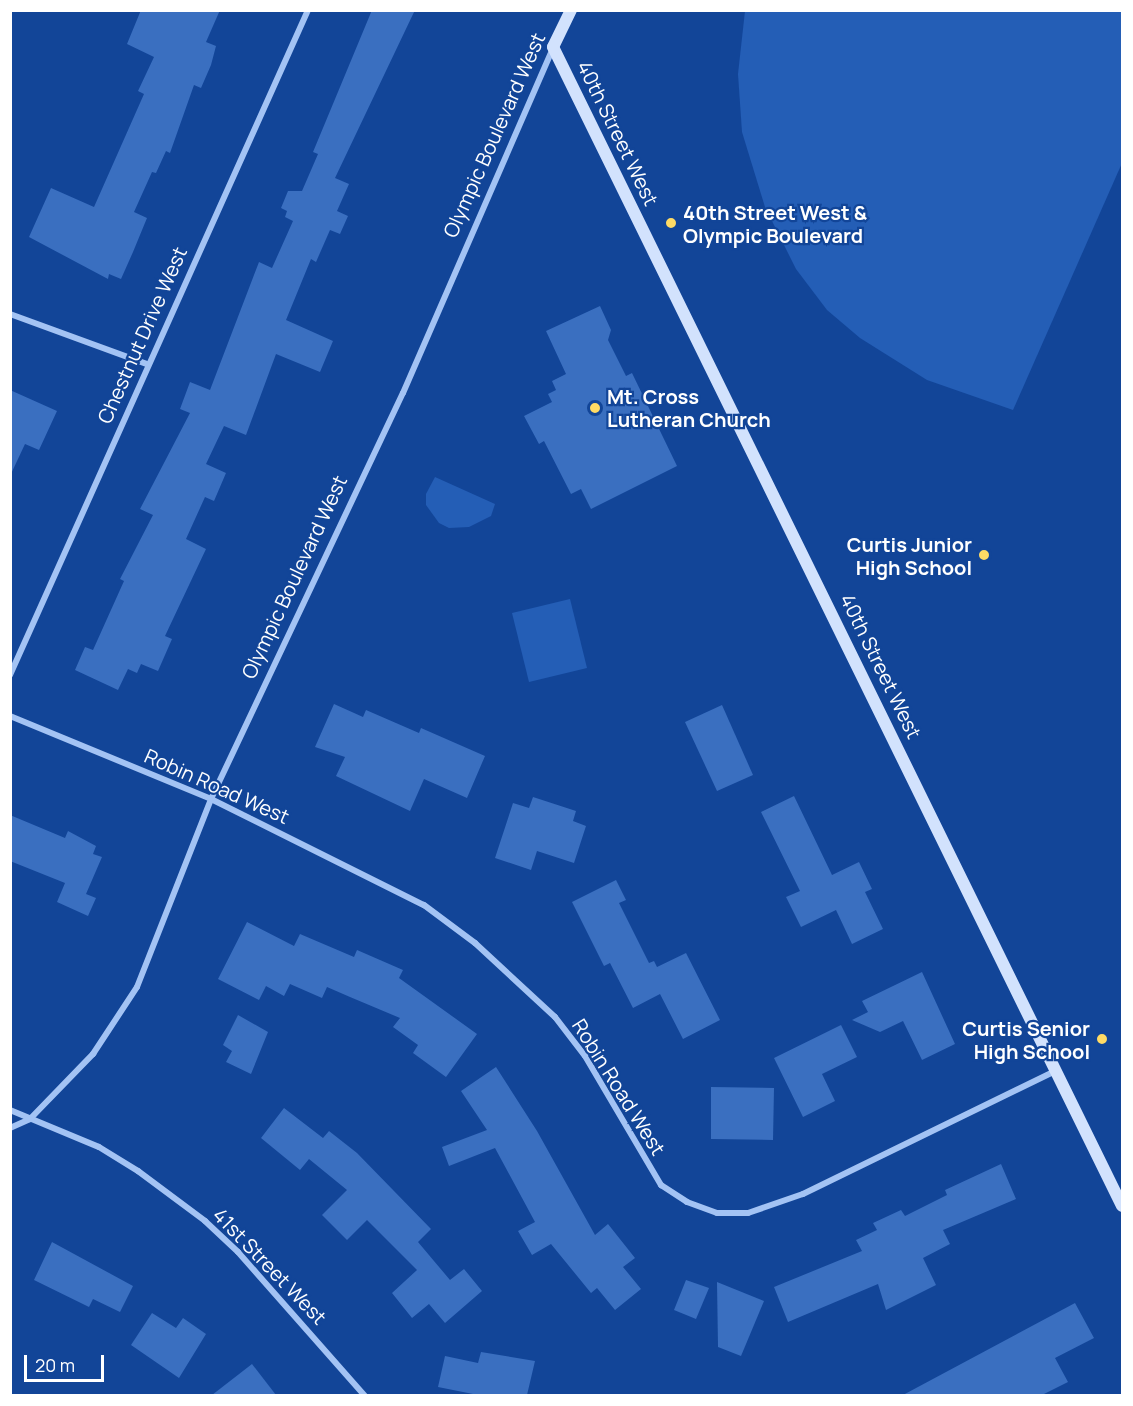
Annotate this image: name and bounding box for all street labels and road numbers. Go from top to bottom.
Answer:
street label: Olympic Boulevard West [438,29,550,241]
street label: 40th Street West [573,57,663,209]
street label: Chestnut Drive West [92,243,192,427]
street label: Olympic Boulevard West [236,472,352,682]
street label: 40th Street West [836,590,926,742]
street label: Robin Road West [141,743,293,829]
street label: Robin Road West [568,1015,670,1159]
street label: 41st Street West [208,1203,332,1329]

